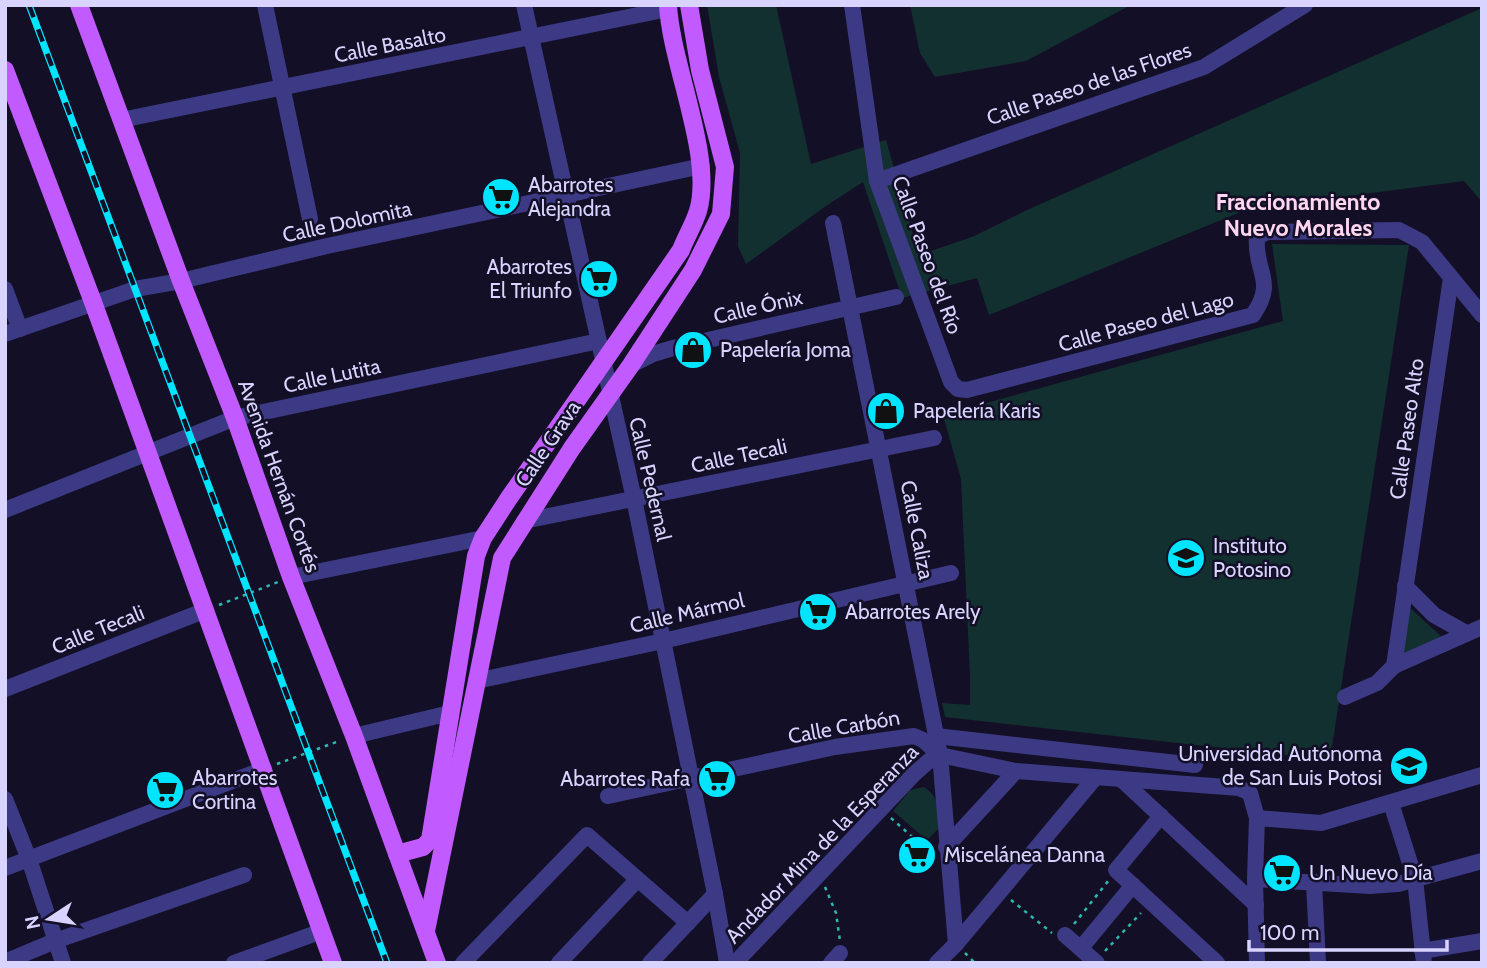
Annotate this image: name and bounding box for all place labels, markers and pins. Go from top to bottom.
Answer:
place label: Abarrotes Alejandra [528,172,614,222]
supermarket icon: Abarrotes Alejandra [480,176,522,218]
place label: Abarrotes El Triunfo [486,254,572,303]
supermarket icon: Abarrotes El Triunfo [578,258,620,300]
shop icon: Papelería Joma [672,329,714,371]
place label: Papelería Joma [720,337,851,362]
shop icon: Papelería Karis [865,390,907,432]
place label: Papelería Karis [913,398,1041,423]
place label: Instituto Potosino [1213,533,1291,582]
school or university icon: Instituto Potosino [1165,537,1207,579]
supermarket icon: Abarrotes Arely [797,591,839,633]
place label: Abarrotes Arely [845,599,981,624]
place label: Universidad Autónoma de San Luis Potosi [1178,741,1382,790]
school or university icon: Universidad Autónoma de San Luis Potosi [1388,745,1430,787]
supermarket icon: Abarrotes Rafa [696,758,738,800]
place label: Abarrotes Cortina [192,765,278,814]
place label: Abarrotes Rafa [560,766,690,791]
supermarket icon: Abarrotes Cortina [144,769,186,811]
supermarket icon: Miscelánea Danna [896,834,938,876]
place label: Miscelánea Danna [944,842,1105,867]
supermarket icon: Un Nuevo Día [1261,852,1303,894]
place label: Un Nuevo Día [1309,860,1433,885]

